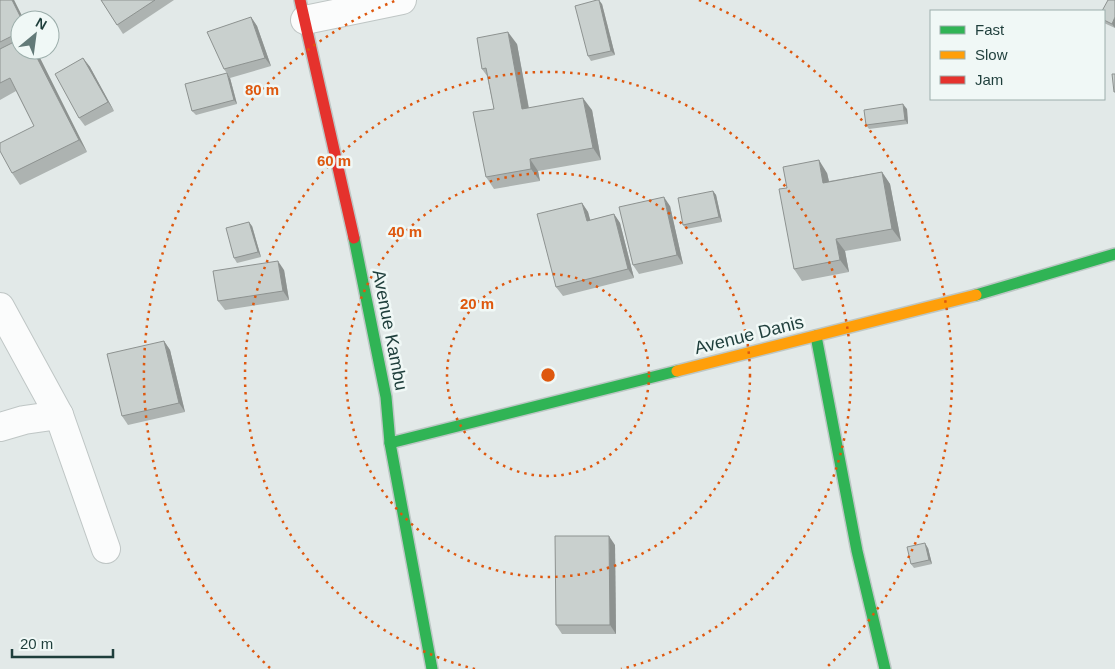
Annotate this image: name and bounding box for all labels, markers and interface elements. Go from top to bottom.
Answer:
north arrow [10,10,60,60]
legend [930,10,1105,100]
text: N [33,14,50,33]
text: Fast [975,21,1005,38]
text: Slow [975,46,1008,63]
text: Jam [975,71,1003,88]
text: 80 m [245,81,279,98]
text: 60 m [317,152,351,169]
text: 40 m [388,223,422,240]
street label: Avenue Kambu [368,268,412,392]
text: 20 m [460,295,494,312]
street label: Avenue Danis [692,312,806,358]
centre of rings [539,366,557,384]
scale bar [12,626,114,658]
text: 20 m [20,635,53,652]

